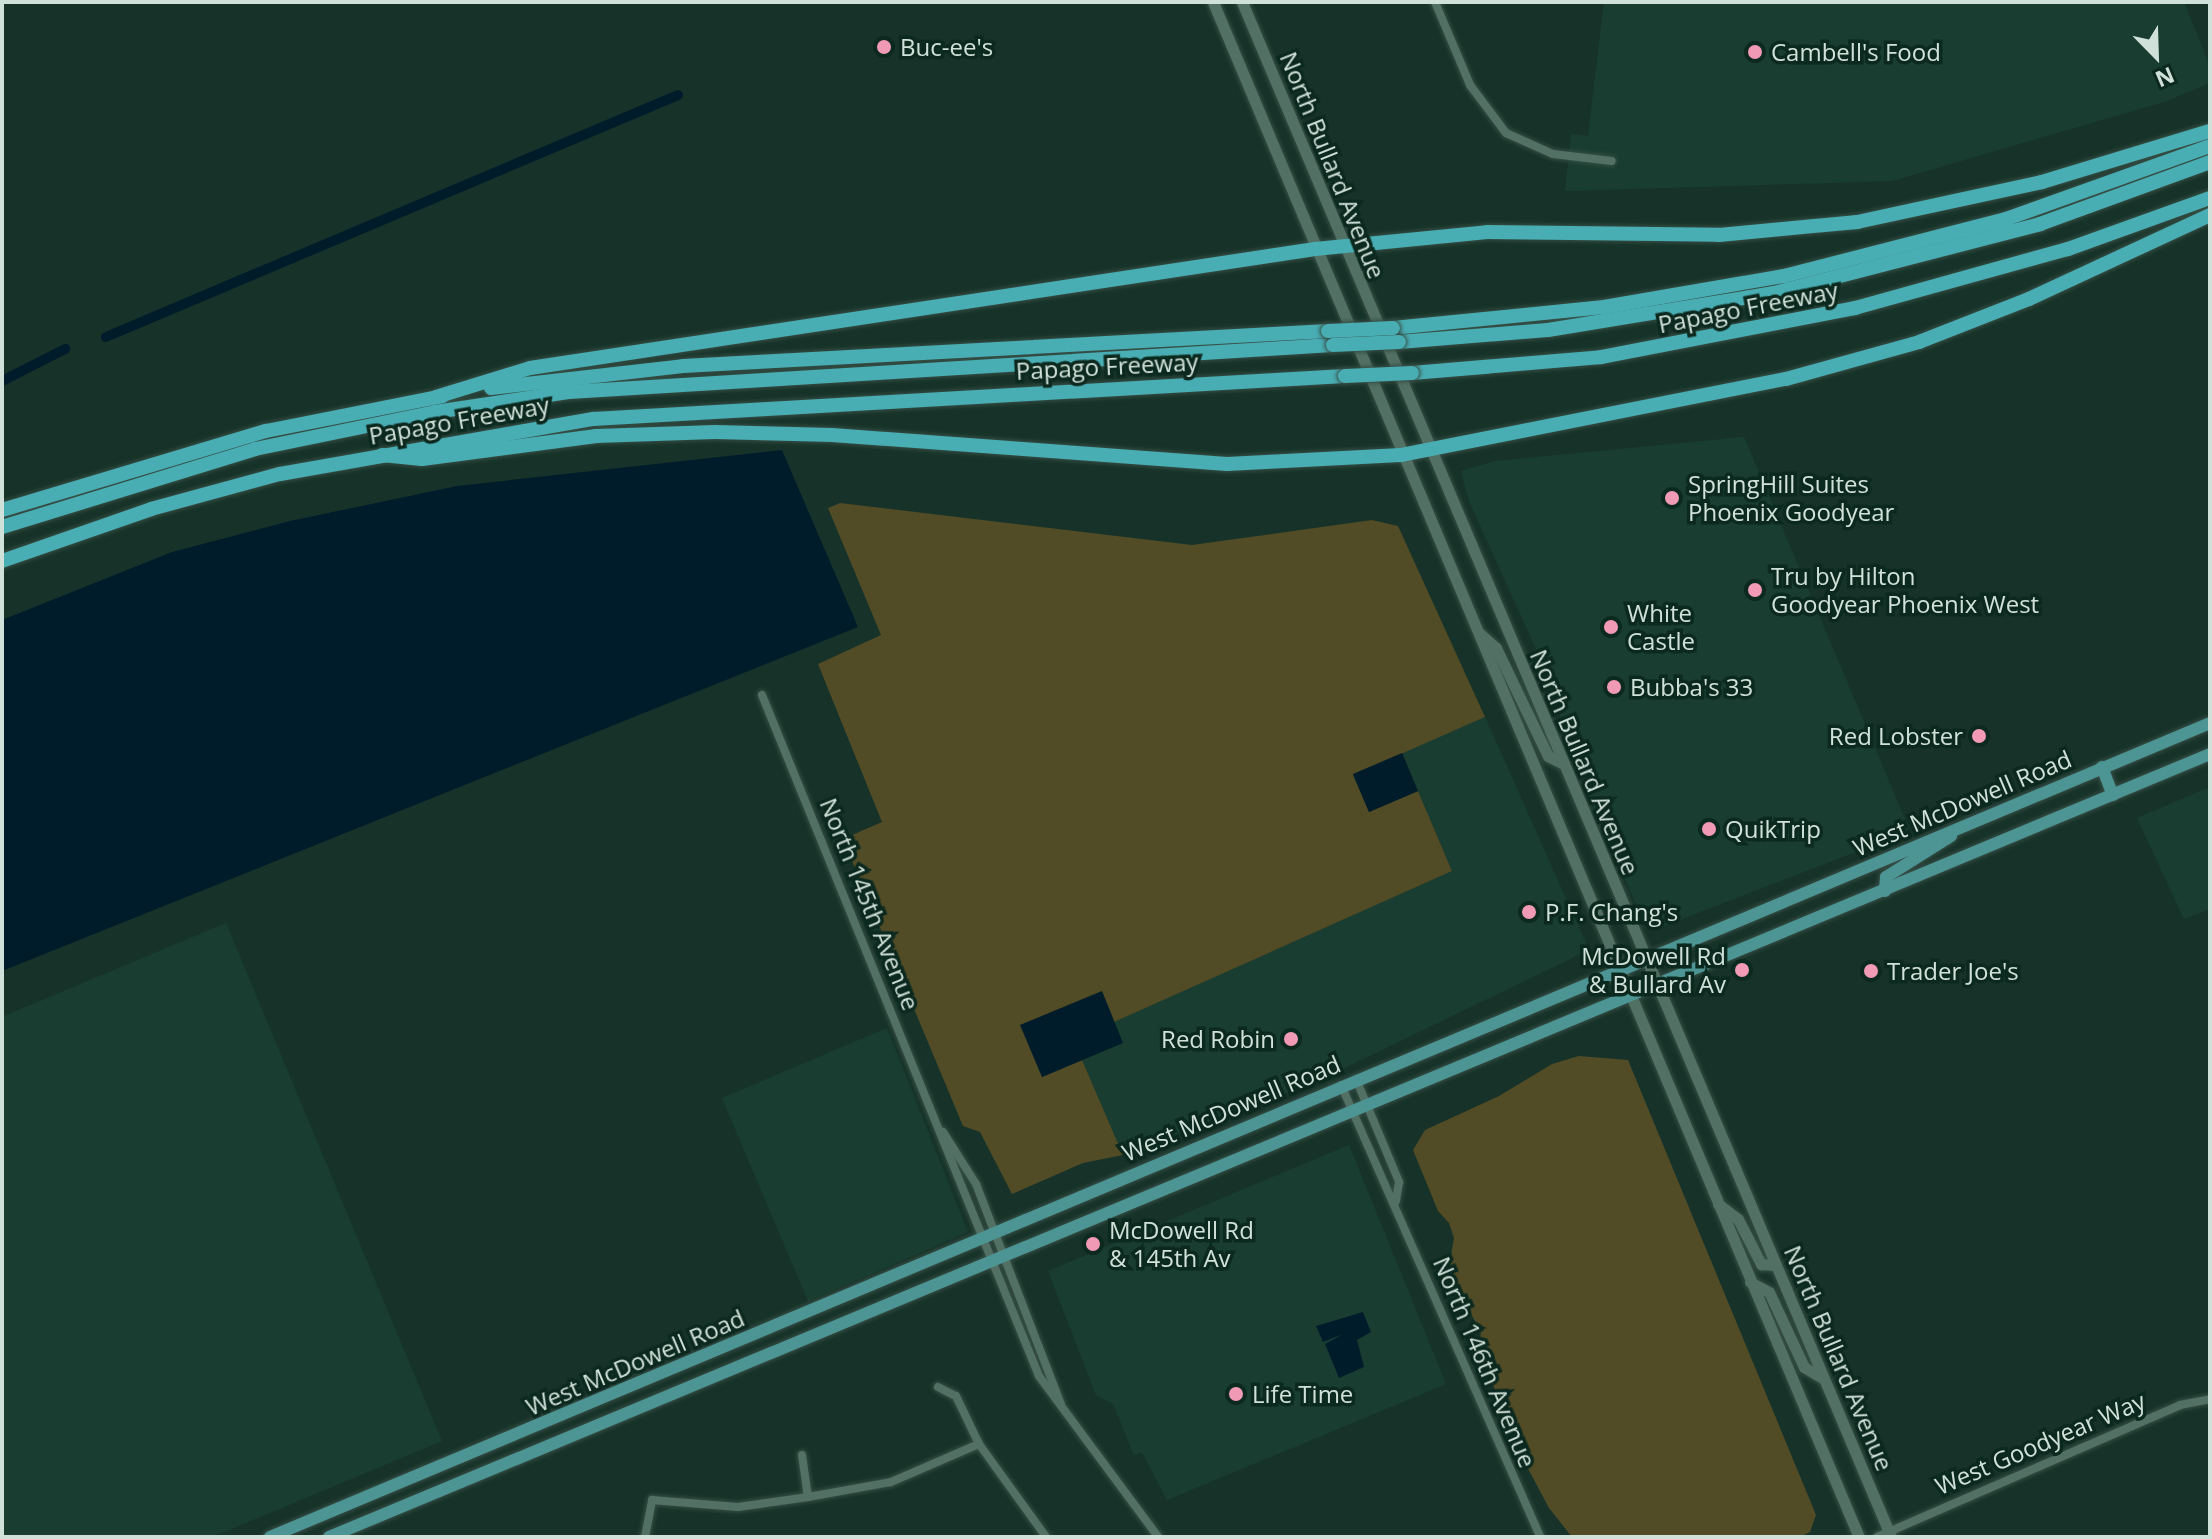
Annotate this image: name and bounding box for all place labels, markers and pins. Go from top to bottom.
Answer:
place label: Buc-ee's [900,33,993,61]
marker: Buc-ee's [875,38,893,56]
place label: Cambell's Food [1771,38,1941,66]
marker: Cambell's Food [1746,43,1764,61]
place label: SpringHill Suites Phoenix Goodyear [1688,470,1894,526]
marker: SpringHill Suites Phoenix Goodyear [1663,489,1681,507]
place label: Tru by Hilton Goodyear Phoenix West [1771,562,2039,618]
marker: Tru by Hilton Goodyear Phoenix West [1746,581,1764,599]
place label: White Castle [1627,599,1695,655]
marker: White Castle [1602,618,1620,636]
place label: Bubba's 33 [1630,673,1753,701]
marker: Bubba's 33 [1605,678,1623,696]
place label: Red Lobster [1829,722,1963,750]
marker: Red Lobster [1970,727,1988,745]
place label: QuikTrip [1725,815,1821,843]
marker: QuikTrip [1700,820,1718,838]
place label: P.F. Chang's [1545,898,1678,926]
marker: P.F. Chang's [1520,903,1538,921]
place label: McDowell Rd & Bullard Av [1581,942,1726,998]
place label: Trader Joe's [1887,957,2019,985]
marker: McDowell Rd & Bullard Av [1733,961,1751,979]
marker: Trader Joe's [1862,962,1880,980]
place label: Red Robin [1161,1025,1275,1053]
marker: Red Robin [1282,1030,1300,1048]
place label: McDowell Rd & 145th Av [1109,1216,1254,1272]
marker: McDowell Rd & 145th Av [1084,1235,1102,1253]
place label: Life Time [1252,1380,1353,1408]
marker: Life Time [1227,1385,1245,1403]

